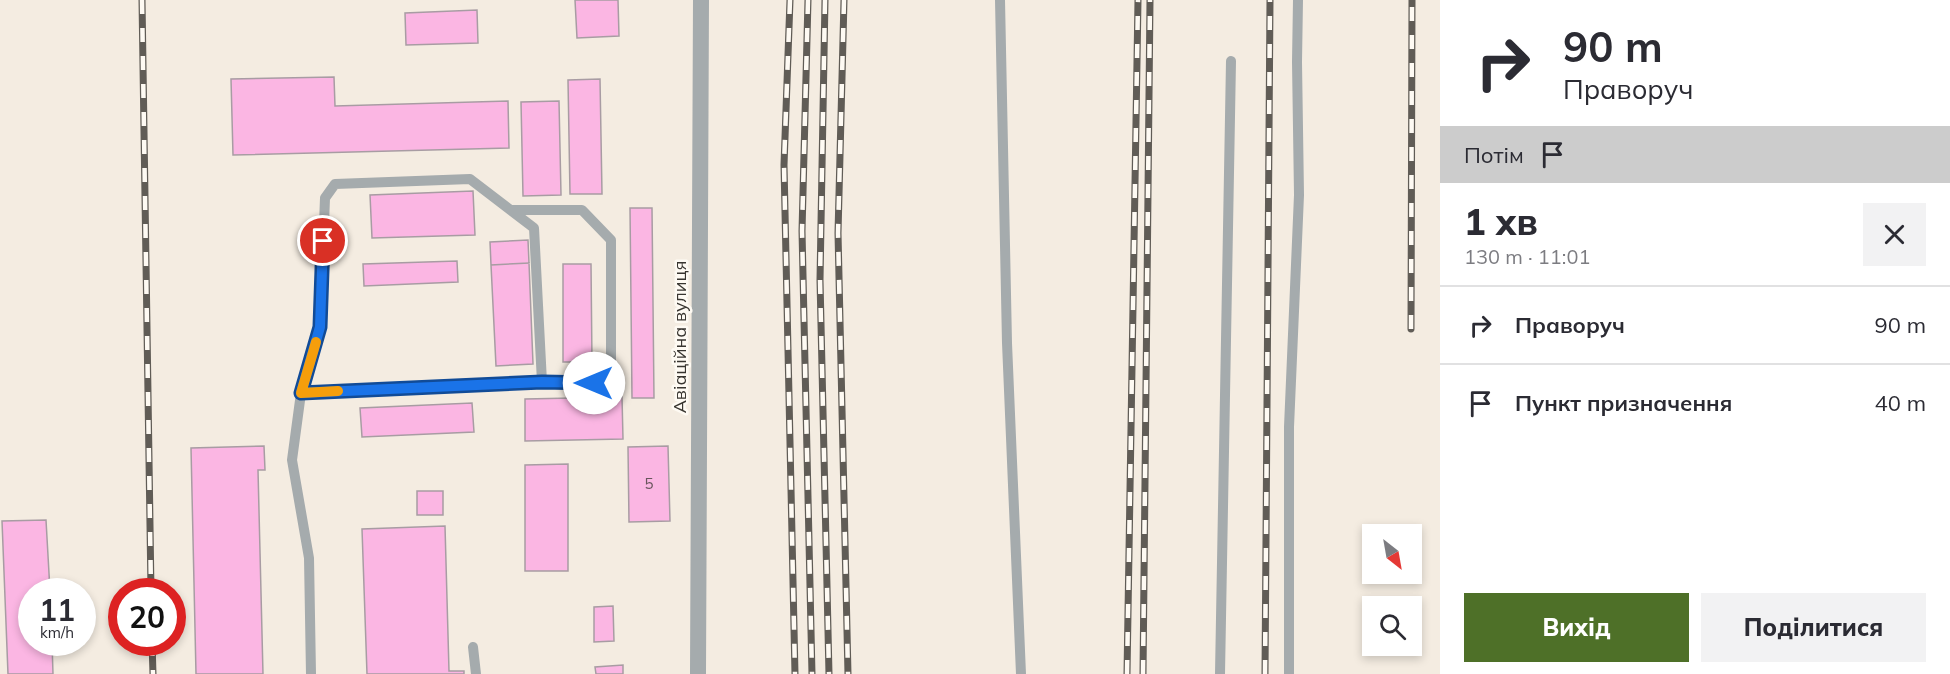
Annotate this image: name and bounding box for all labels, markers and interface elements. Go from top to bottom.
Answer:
text: 90 m [1563,20,1663,73]
icon: right [1464,24,1542,102]
text: Праворуч [1563,72,1693,106]
icon: arrive [1536,138,1569,171]
text: Потім [1464,141,1524,169]
text: 1 хв [1464,199,1538,244]
button: close [1863,203,1926,266]
pin [297,215,348,266]
icon: arrive [306,224,339,257]
text: 130 m · 11:01 [1464,244,1590,269]
street label: Авіаційна вулиця [668,261,691,413]
icon: right [1464,309,1497,342]
text: Праворуч [1515,311,1625,339]
text: 90 m [1875,311,1926,339]
position arrow [562,351,626,415]
icon: arrive [1464,387,1497,420]
text: Пункт призначення [1515,389,1732,417]
text: 40 m [1875,389,1926,417]
house number: 5 [644,474,654,493]
north arrow [1362,524,1422,584]
map controls [1362,524,1422,656]
speed limit sign: 20 [108,578,186,656]
text: 11 [39,591,75,629]
button: Вихід [1464,593,1689,662]
button: Поділитися [1701,593,1926,662]
button: search [1362,596,1422,656]
text: km/h [40,623,74,642]

